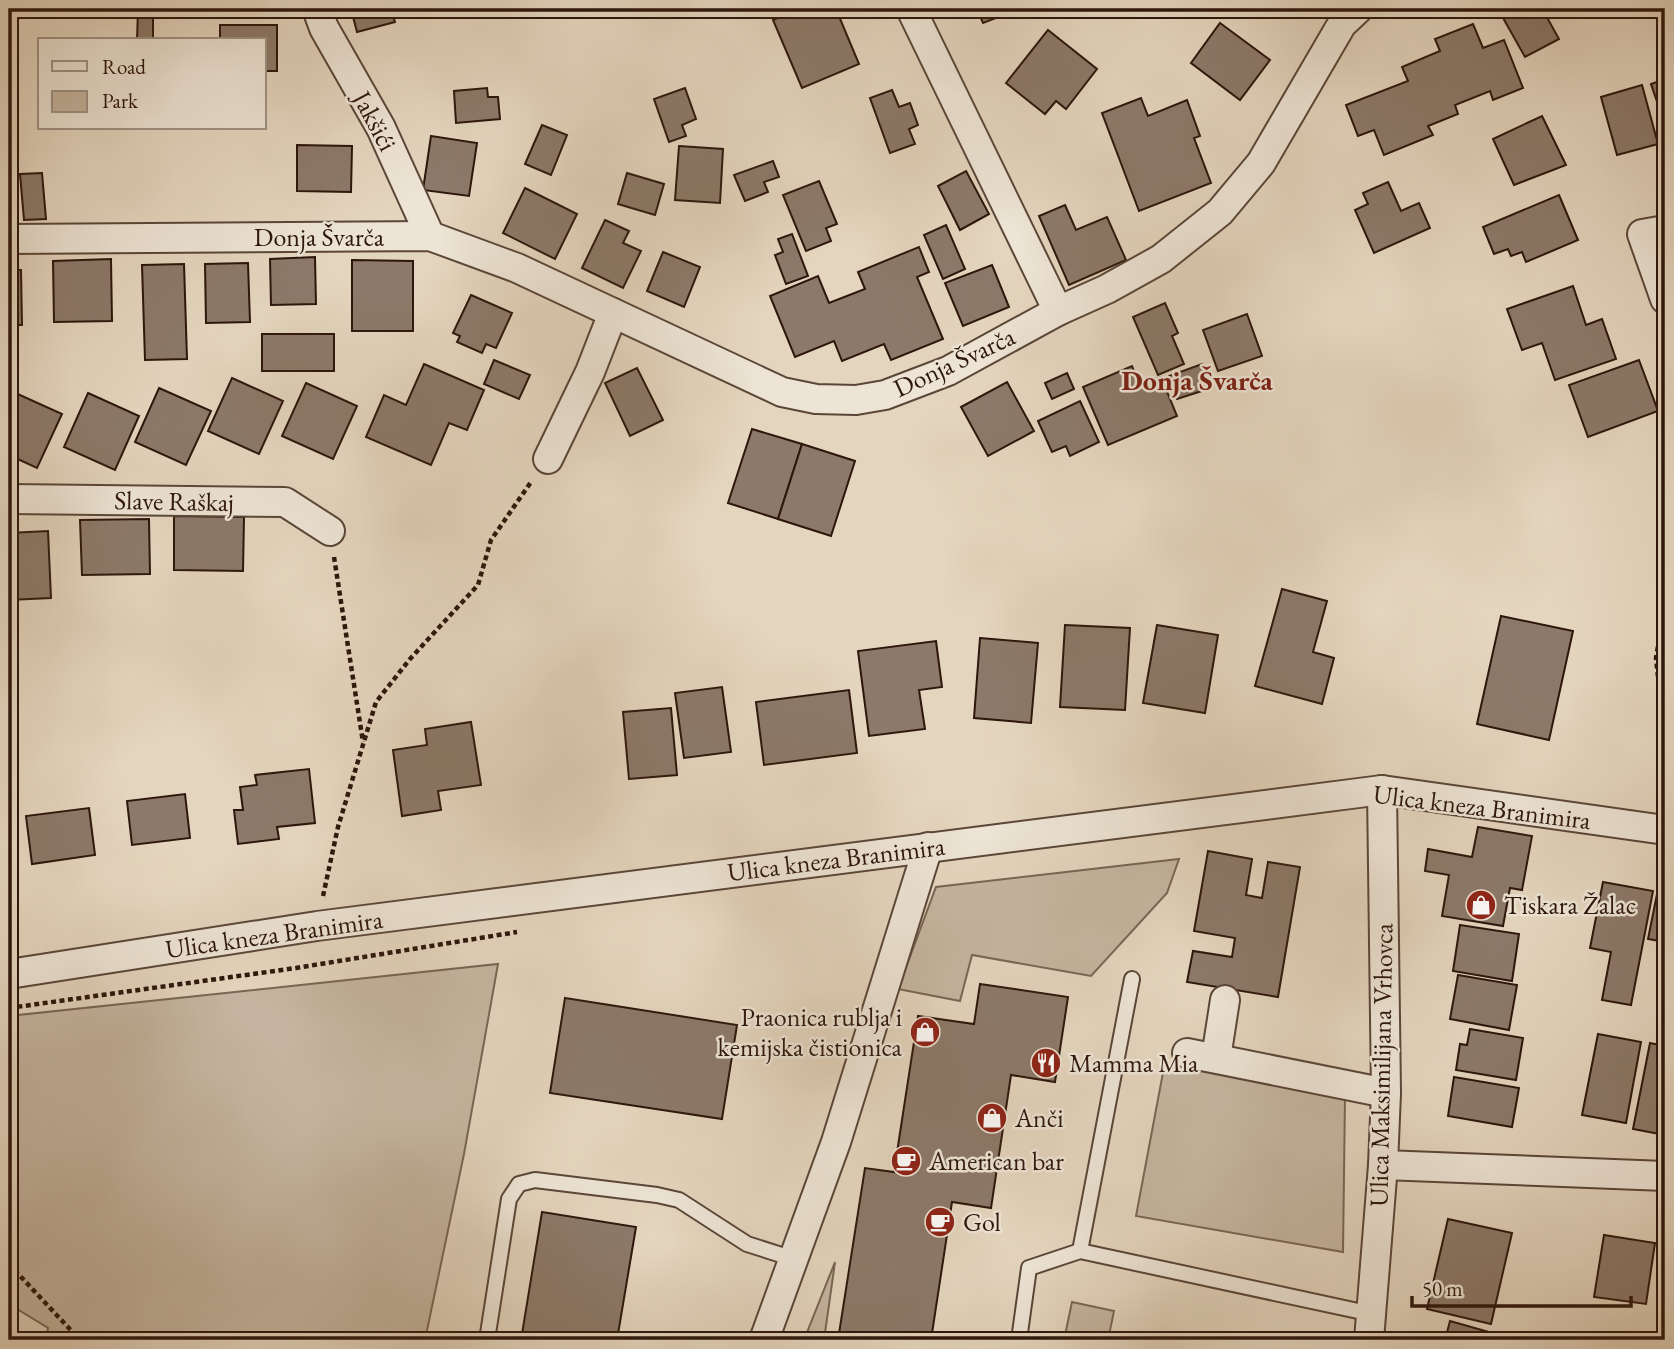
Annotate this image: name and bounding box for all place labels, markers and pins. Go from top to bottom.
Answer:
shop icon: Tiskara Žalac [1464,888,1498,922]
place label: Tiskara Žalac [1504,888,1636,922]
place label: Praonica rublja i kemijska čistionica [718,1000,903,1064]
shop icon: Praonica rublja i kemijska čistionica [908,1015,942,1049]
restaurant icon: Mamma Mia [1029,1046,1063,1080]
place label: Mamma Mia [1069,1046,1199,1080]
shop icon: Anči [975,1101,1009,1135]
place label: Anči [1014,1101,1064,1135]
cafe icon: American bar [889,1144,923,1178]
place label: American bar [928,1144,1064,1178]
cafe icon: Gol [923,1205,957,1239]
place label: Gol [963,1205,1001,1239]

